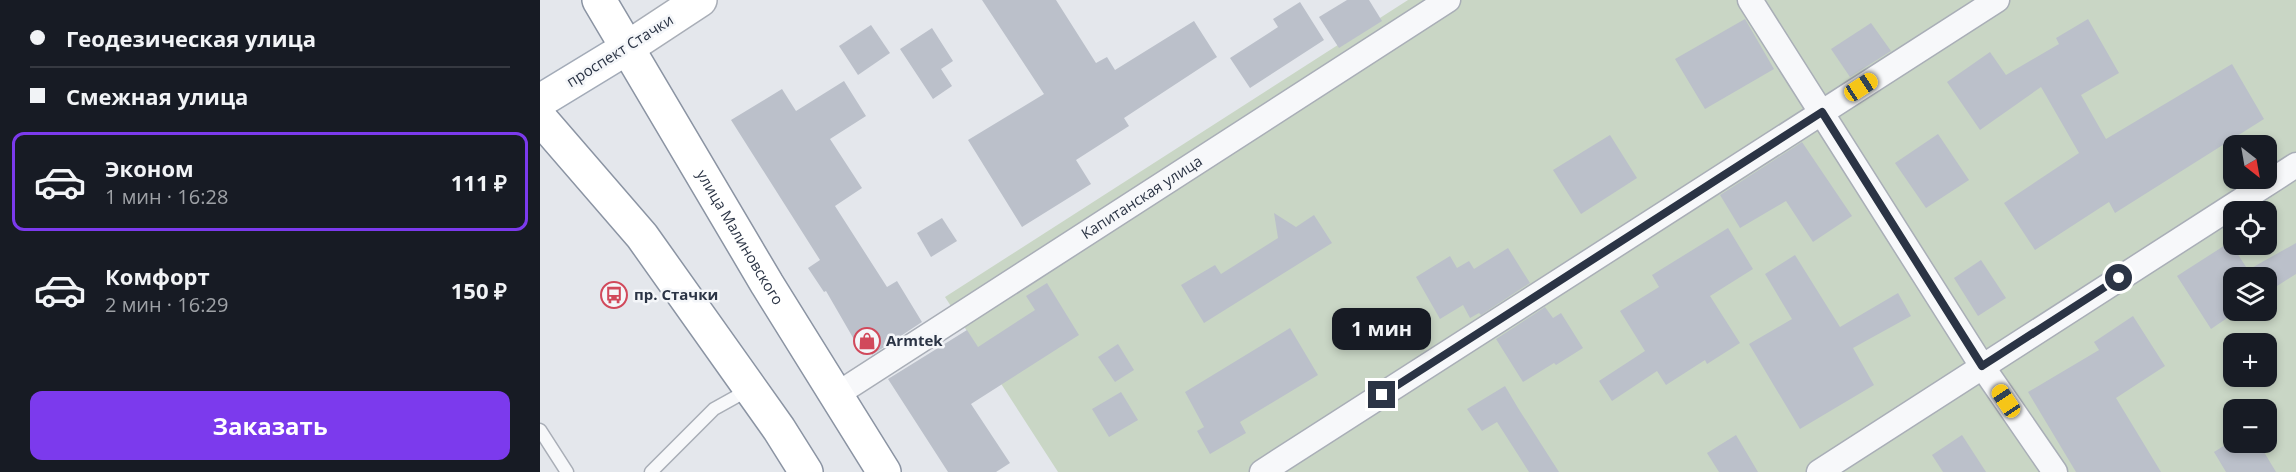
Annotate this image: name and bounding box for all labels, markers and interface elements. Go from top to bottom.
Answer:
street label: проспект Стачки [562,9,677,91]
text: Геодезическая улица [66,23,316,53]
car [1841,70,1881,104]
text: Смежная улица [66,81,248,111]
north arrow [2223,135,2277,189]
map controls [2223,135,2277,453]
street label: Капитанская улица [1077,150,1206,243]
text: Эконом [105,153,194,183]
icon: car [33,155,87,209]
street label: улица Малиновского [693,166,788,308]
text: 111 ₽ [451,167,507,197]
text: 1 мин · 16:28 [105,183,228,210]
button: locate [2223,201,2277,255]
text: Комфорт [105,261,210,291]
icon: car [33,263,87,317]
route start [2105,264,2132,291]
button: layers [2223,267,2277,321]
text: 150 ₽ [451,275,507,305]
bus stop icon: пр. Стачки [599,280,629,310]
place label: пр. Стачки [634,284,718,304]
text: 2 мин · 16:29 [105,291,228,318]
callout: 1 мин [1332,308,1432,350]
text: 1 мин [1351,315,1412,342]
shop icon: Armtek [852,326,882,356]
place label: Armtek [886,330,943,350]
button: + [2223,333,2277,387]
route end [1368,381,1395,408]
car [1988,381,2024,421]
button: Заказать [30,391,510,460]
button: − [2223,399,2277,453]

